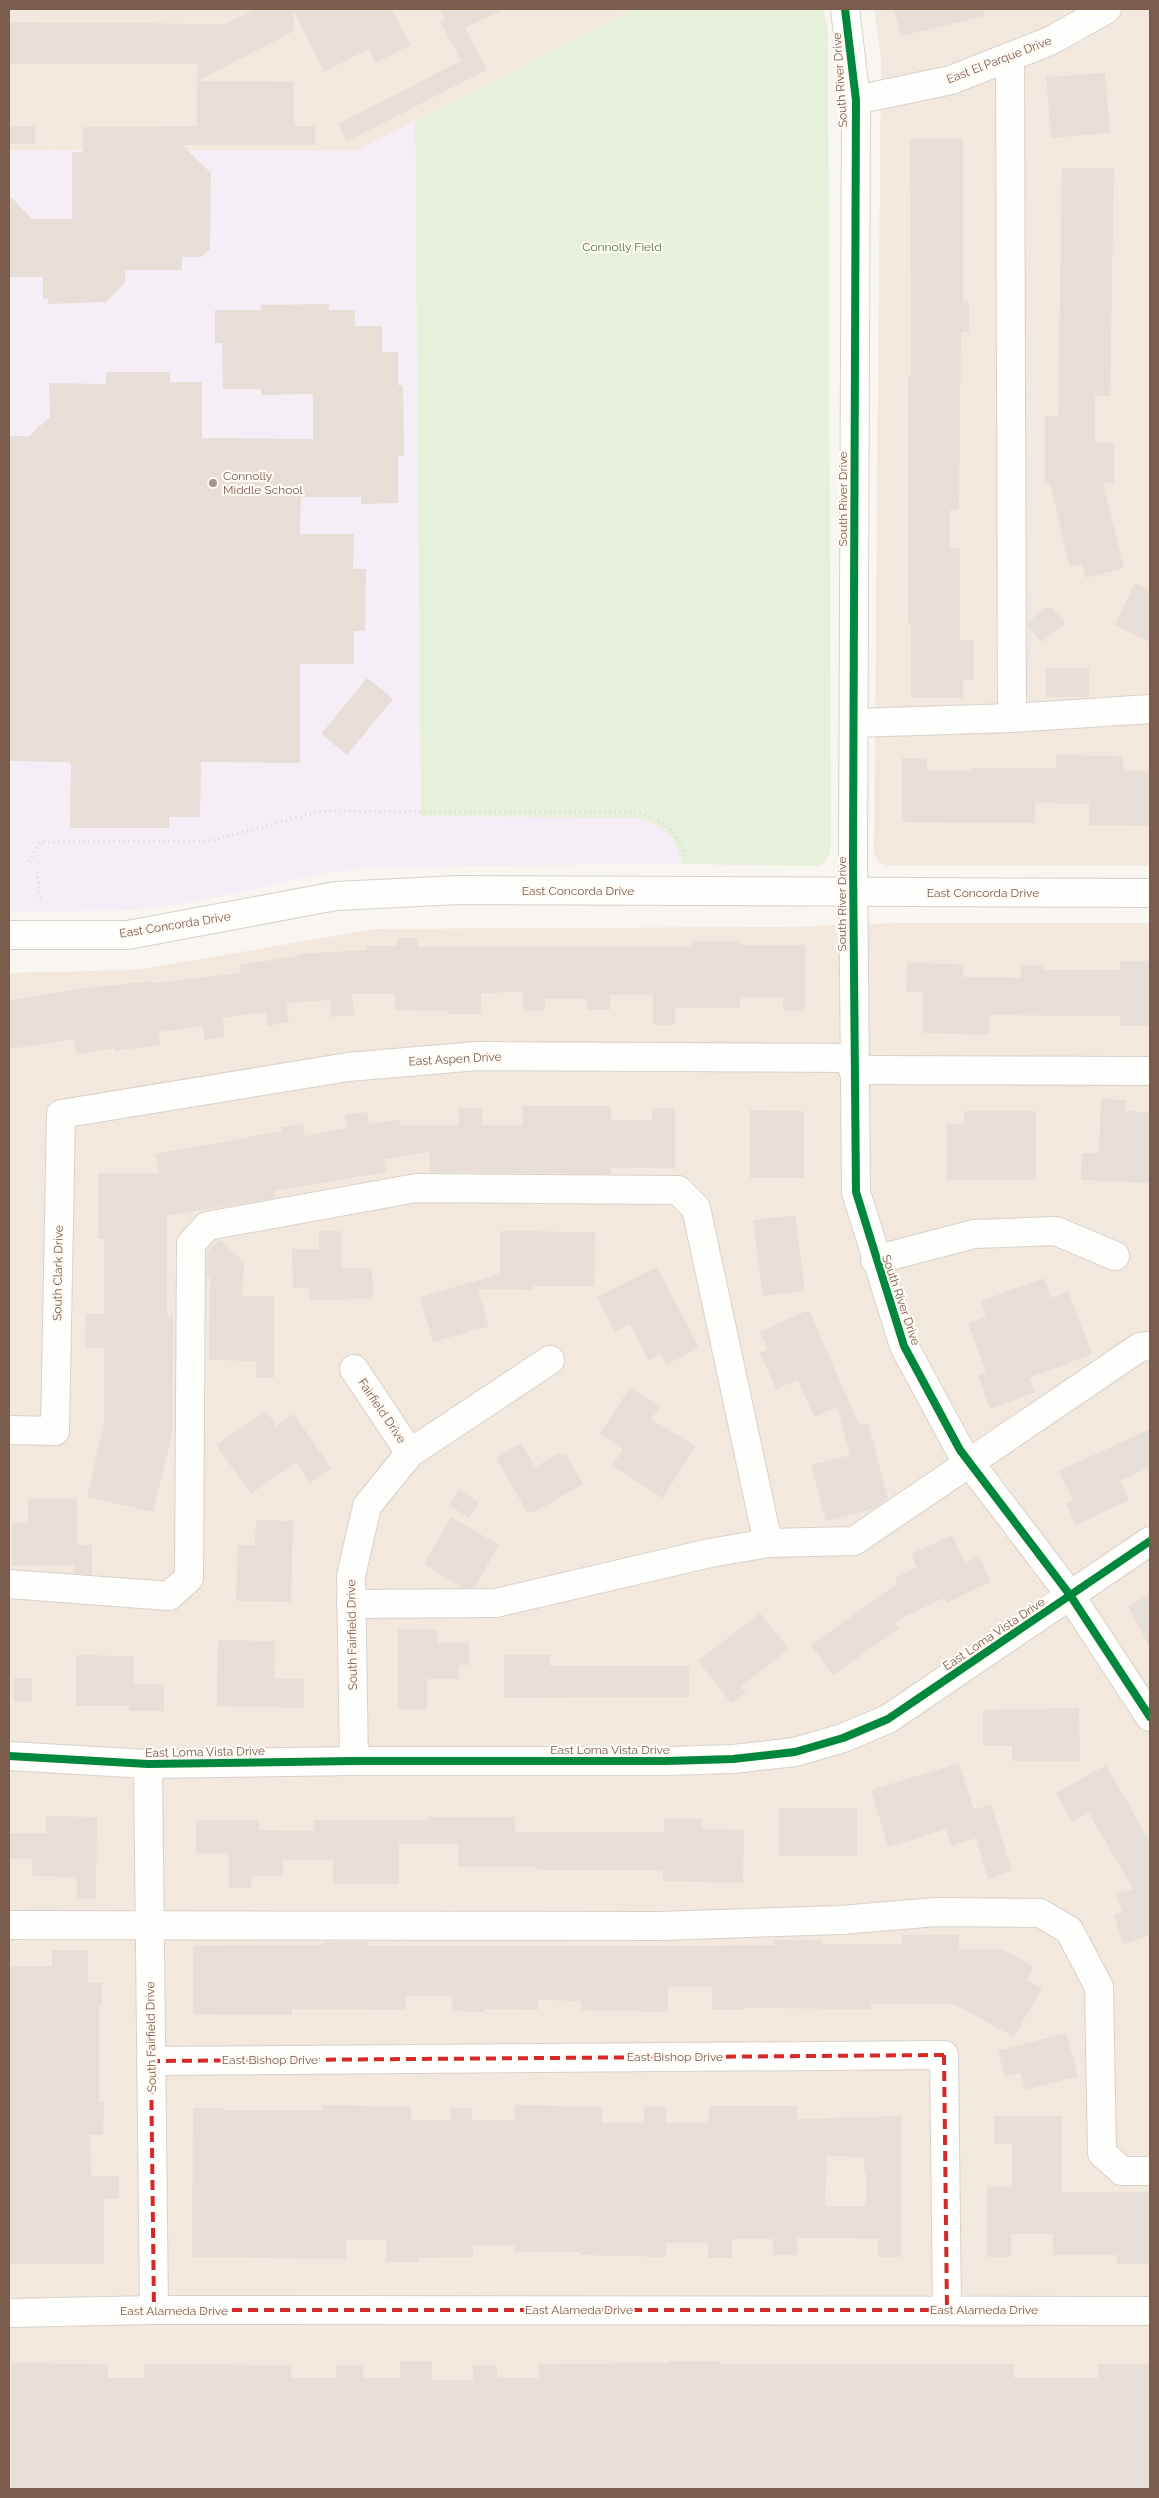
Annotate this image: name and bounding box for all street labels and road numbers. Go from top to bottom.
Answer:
street label: South River Drive [830,32,850,128]
street label: East El Parque Drive [945,34,1053,86]
street label: South River Drive [836,452,850,546]
street label: South River Drive [835,857,849,951]
street label: East Concorda Drive [522,884,634,898]
street label: East Concorda Drive [927,886,1039,900]
street label: East Concorda Drive [118,909,232,941]
street label: East Aspen Drive [408,1050,502,1068]
street label: South Clark Drive [50,1225,66,1321]
street label: South River Drive [879,1253,923,1347]
street label: Fairfield Drive [355,1376,409,1446]
street label: South Fairfield Drive [344,1579,360,1691]
street label: East Loma Vista Drive [940,1595,1048,1673]
street label: East Loma Vista Drive [550,1743,670,1757]
street label: East Loma Vista Drive [145,1744,265,1760]
street label: South Fairfield Drive [143,1981,159,2093]
street label: East Bishop Drive [627,2050,723,2064]
street label: East Bishop Drive [222,2053,318,2067]
street label: East Alameda Drive [525,2303,633,2317]
street label: East Alameda Drive [930,2303,1038,2317]
street label: East Alameda Drive [120,2304,228,2318]

